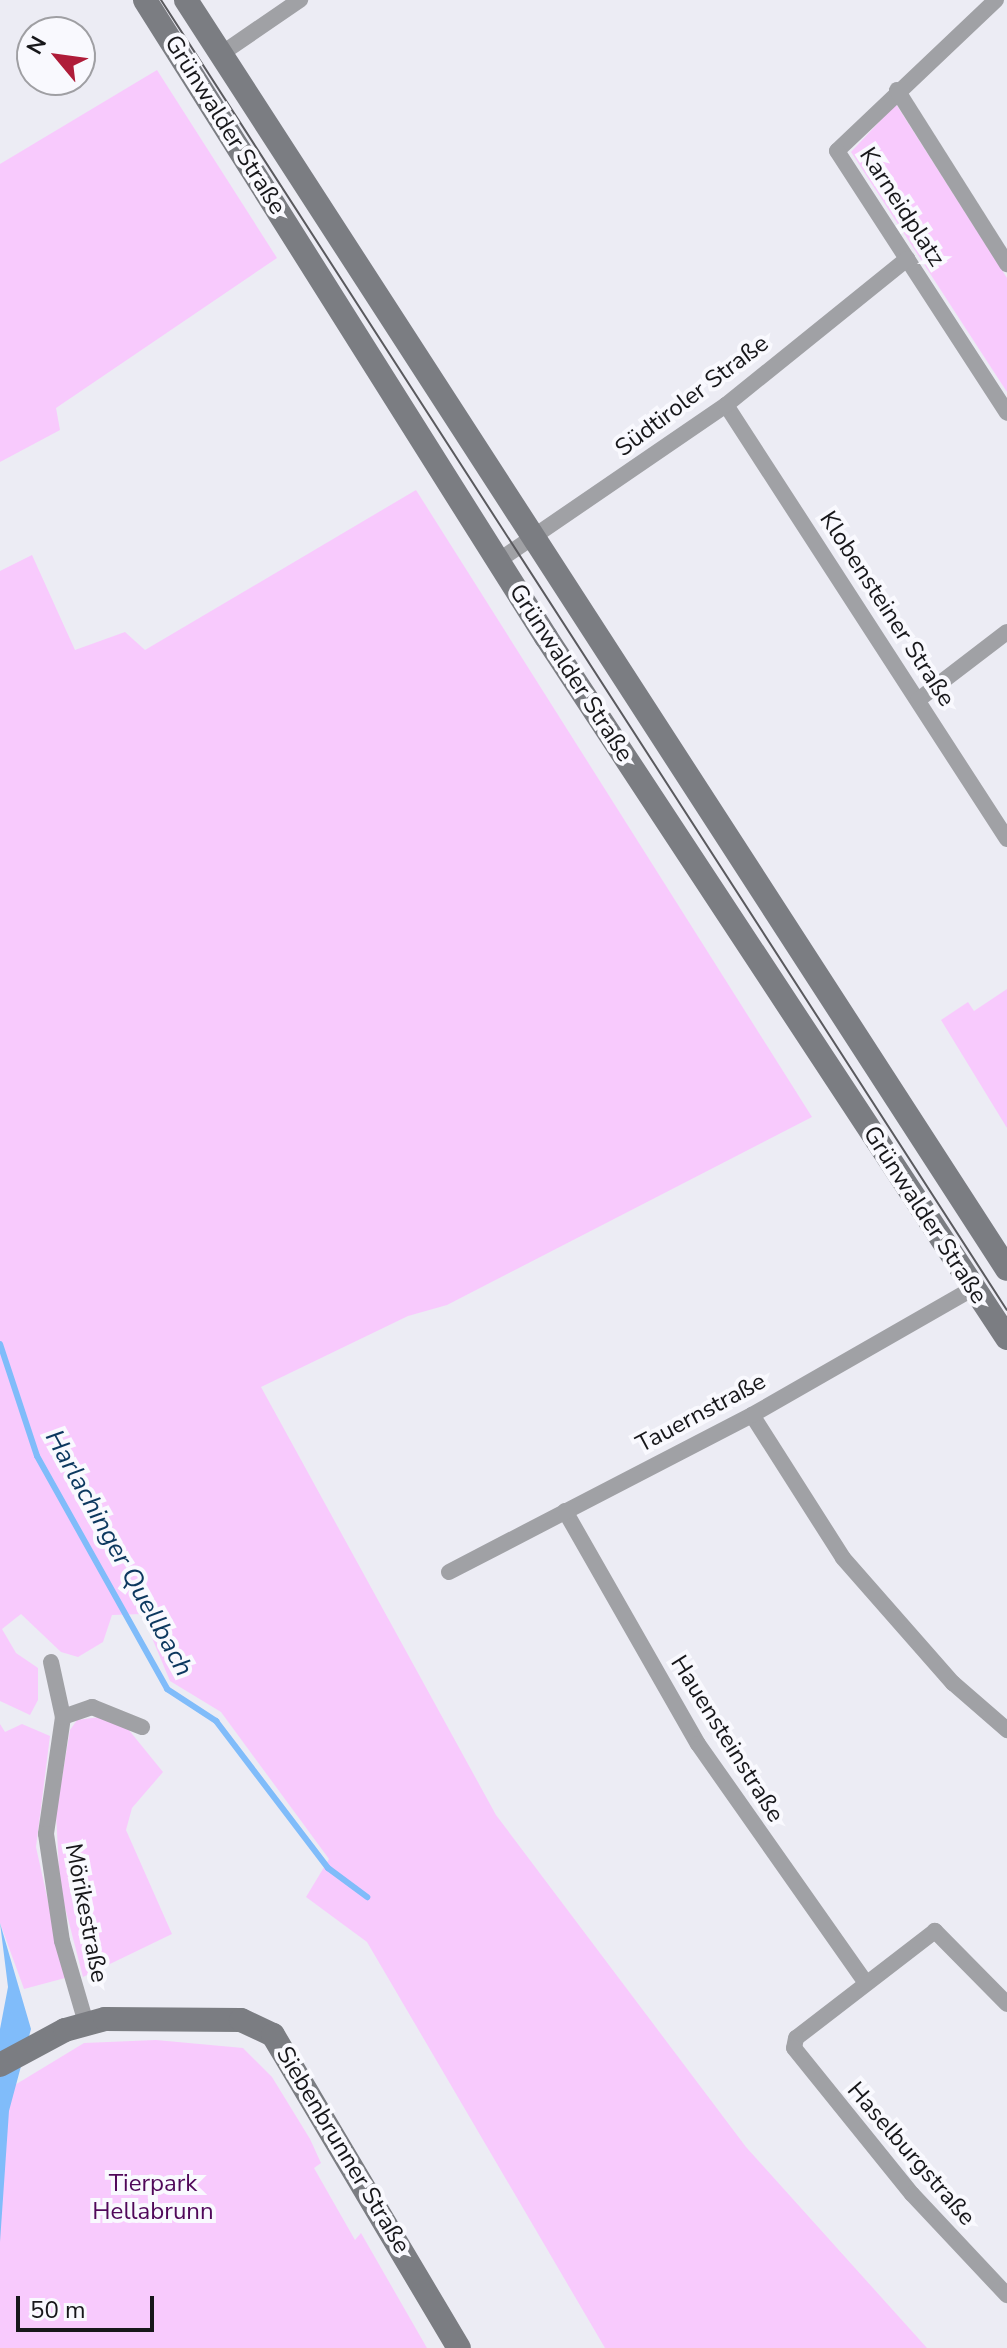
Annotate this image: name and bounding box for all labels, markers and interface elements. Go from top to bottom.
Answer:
north arrow [16,16,96,96]
street label: Grünwalder Straße [158,30,292,220]
text: N [20,31,54,60]
street label: Karneidplatz [853,142,951,272]
street label: Südtiroler Straße [610,329,774,463]
street label: Klobensteiner Straße [813,506,961,712]
street label: Grünwalder Straße [503,579,639,767]
street label: Grünwalder Straße [857,1121,993,1309]
street label: Tauernstraße [631,1367,771,1459]
water label: Harlachinger Quellbach [38,1425,200,1681]
street label: Hauensteinstraße [664,1650,790,1828]
street label: Mörikestraße [58,1841,114,1985]
street label: Siebenbrunner Straße [270,2041,416,2259]
street label: Haselburgstraße [841,2076,981,2232]
park label: Tierpark Hellabrunn [92,2170,214,2226]
scale bar [20,2280,158,2330]
text: 50 m [30,2294,86,2326]

